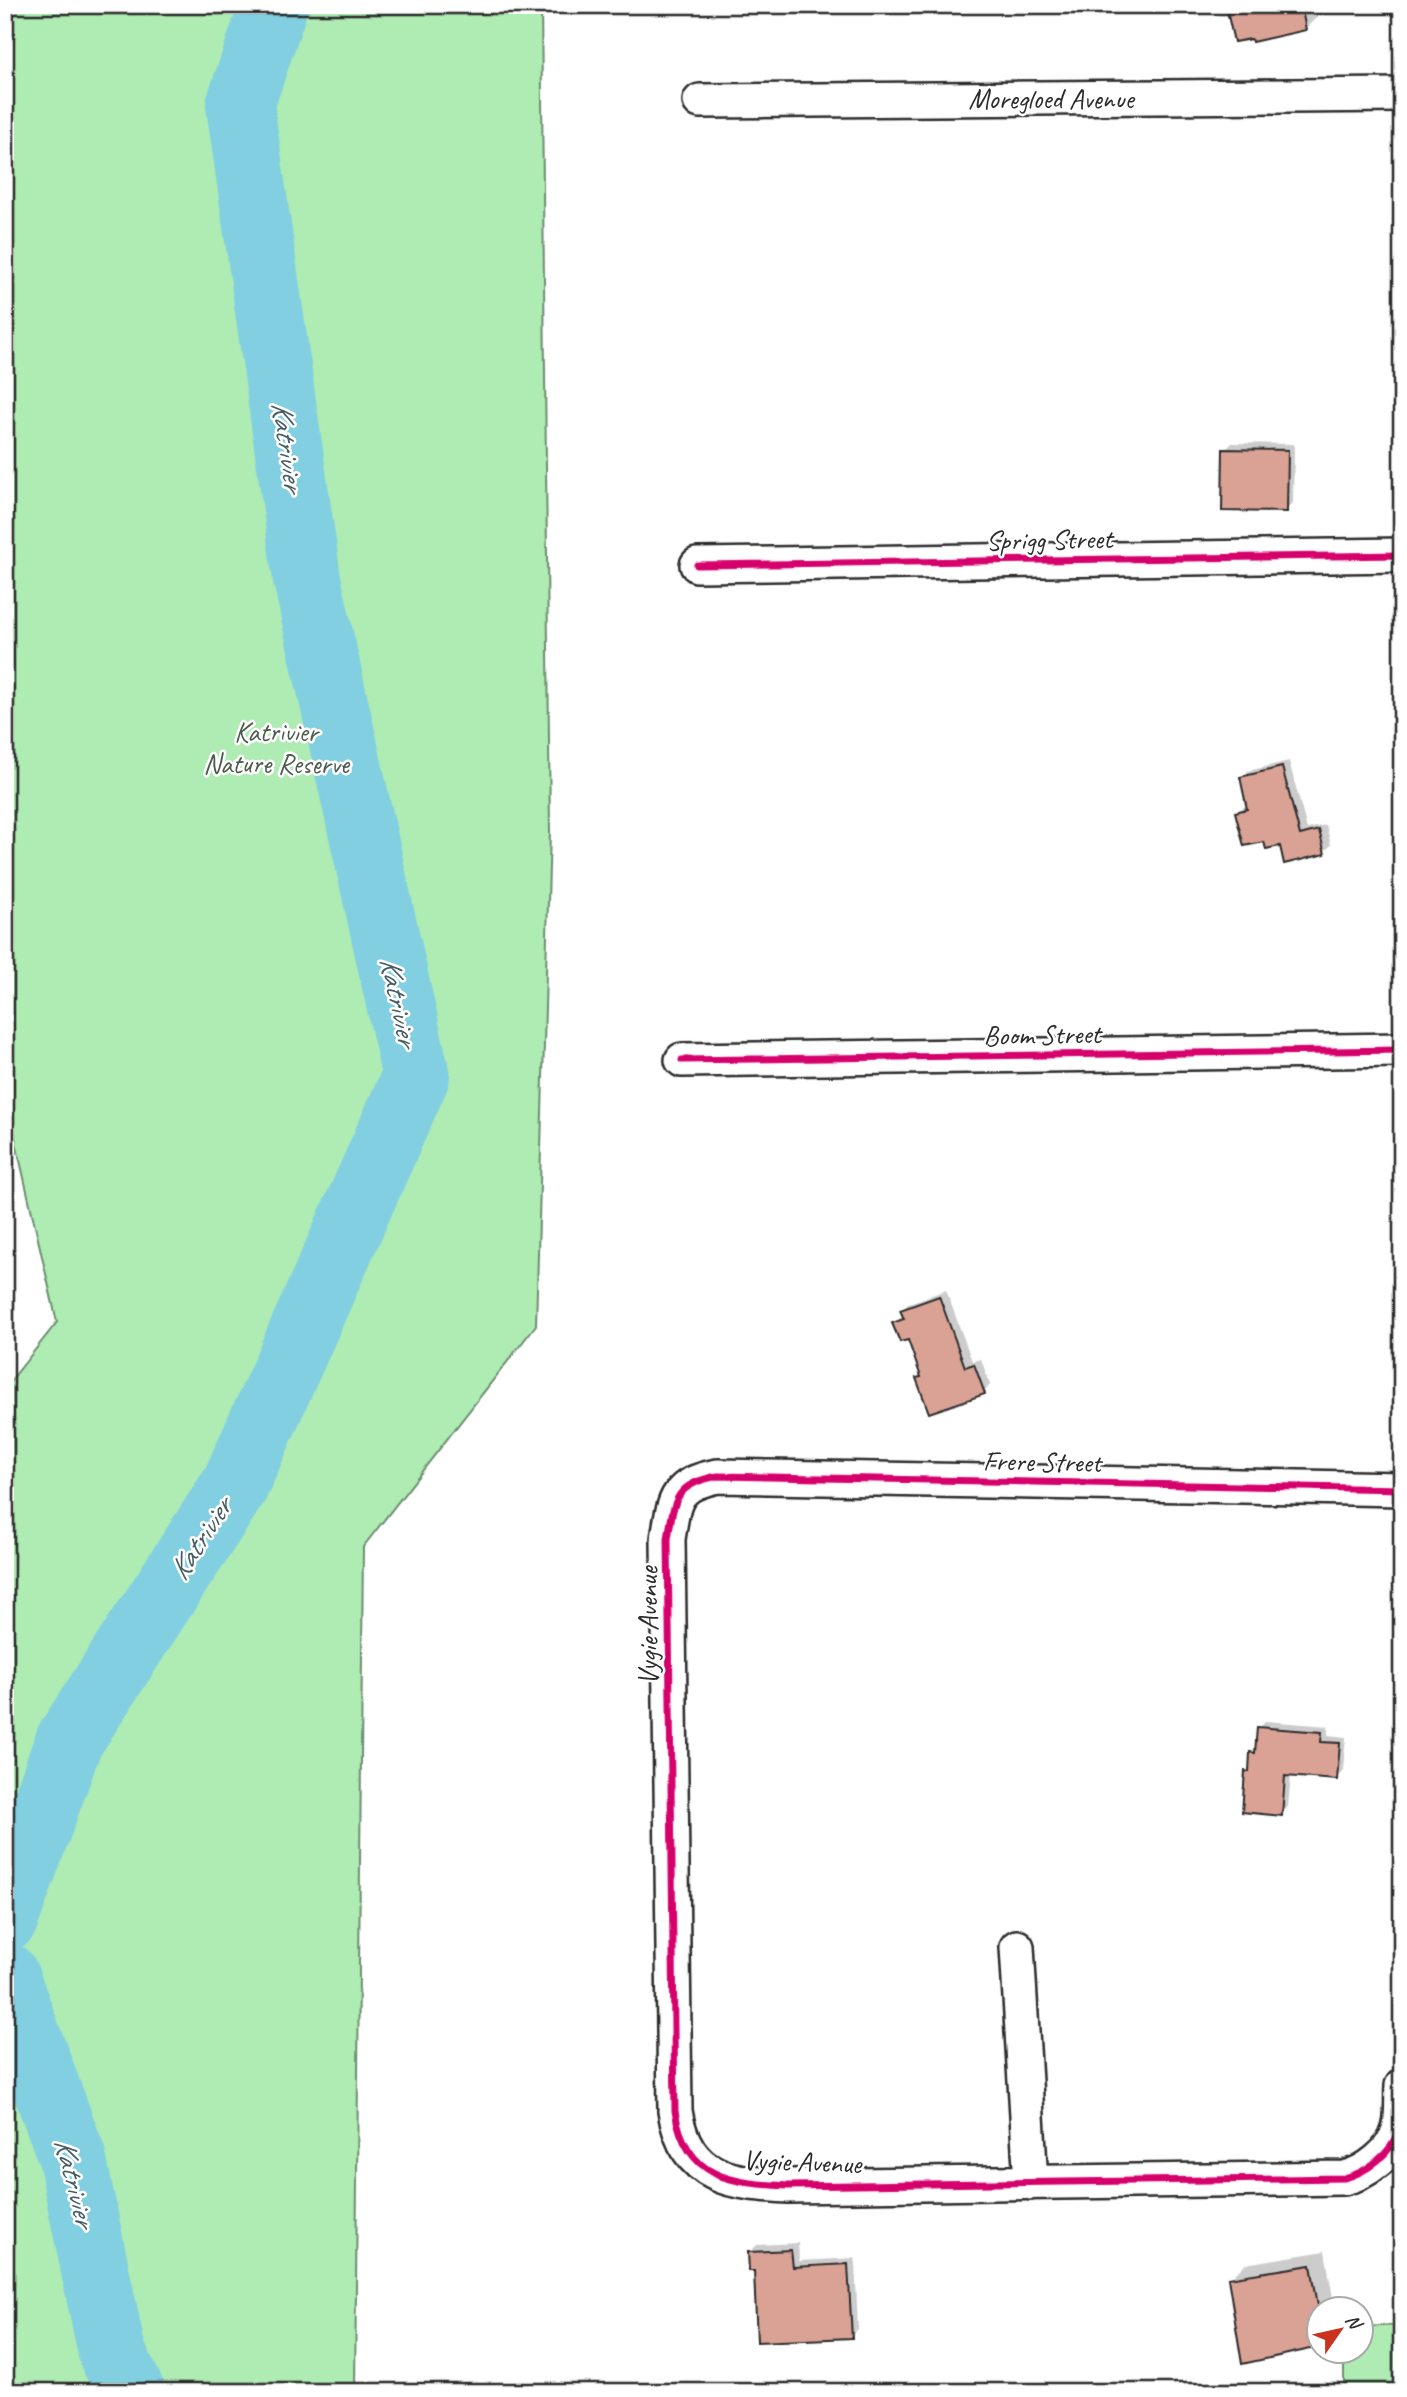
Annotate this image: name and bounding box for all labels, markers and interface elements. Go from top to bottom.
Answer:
street label: Moregloed Avenue [968,81,1135,116]
water label: Katrivier [263,399,314,498]
street label: Sprigg Street [985,521,1115,558]
park label: Katrivier Nature Reserve [203,714,351,781]
water label: Katrivier [371,953,428,1054]
street label: Boom Street [983,1016,1104,1053]
street label: Frere Street [983,1443,1104,1480]
water label: Katrivier [160,1487,243,1587]
street label: Vygie Avenue [630,1565,665,1685]
water label: Katrivier [46,2134,105,2235]
street label: Vygie Avenue [742,2142,864,2181]
north arrow [1306,2296,1376,2366]
text: N [1340,2309,1368,2335]

